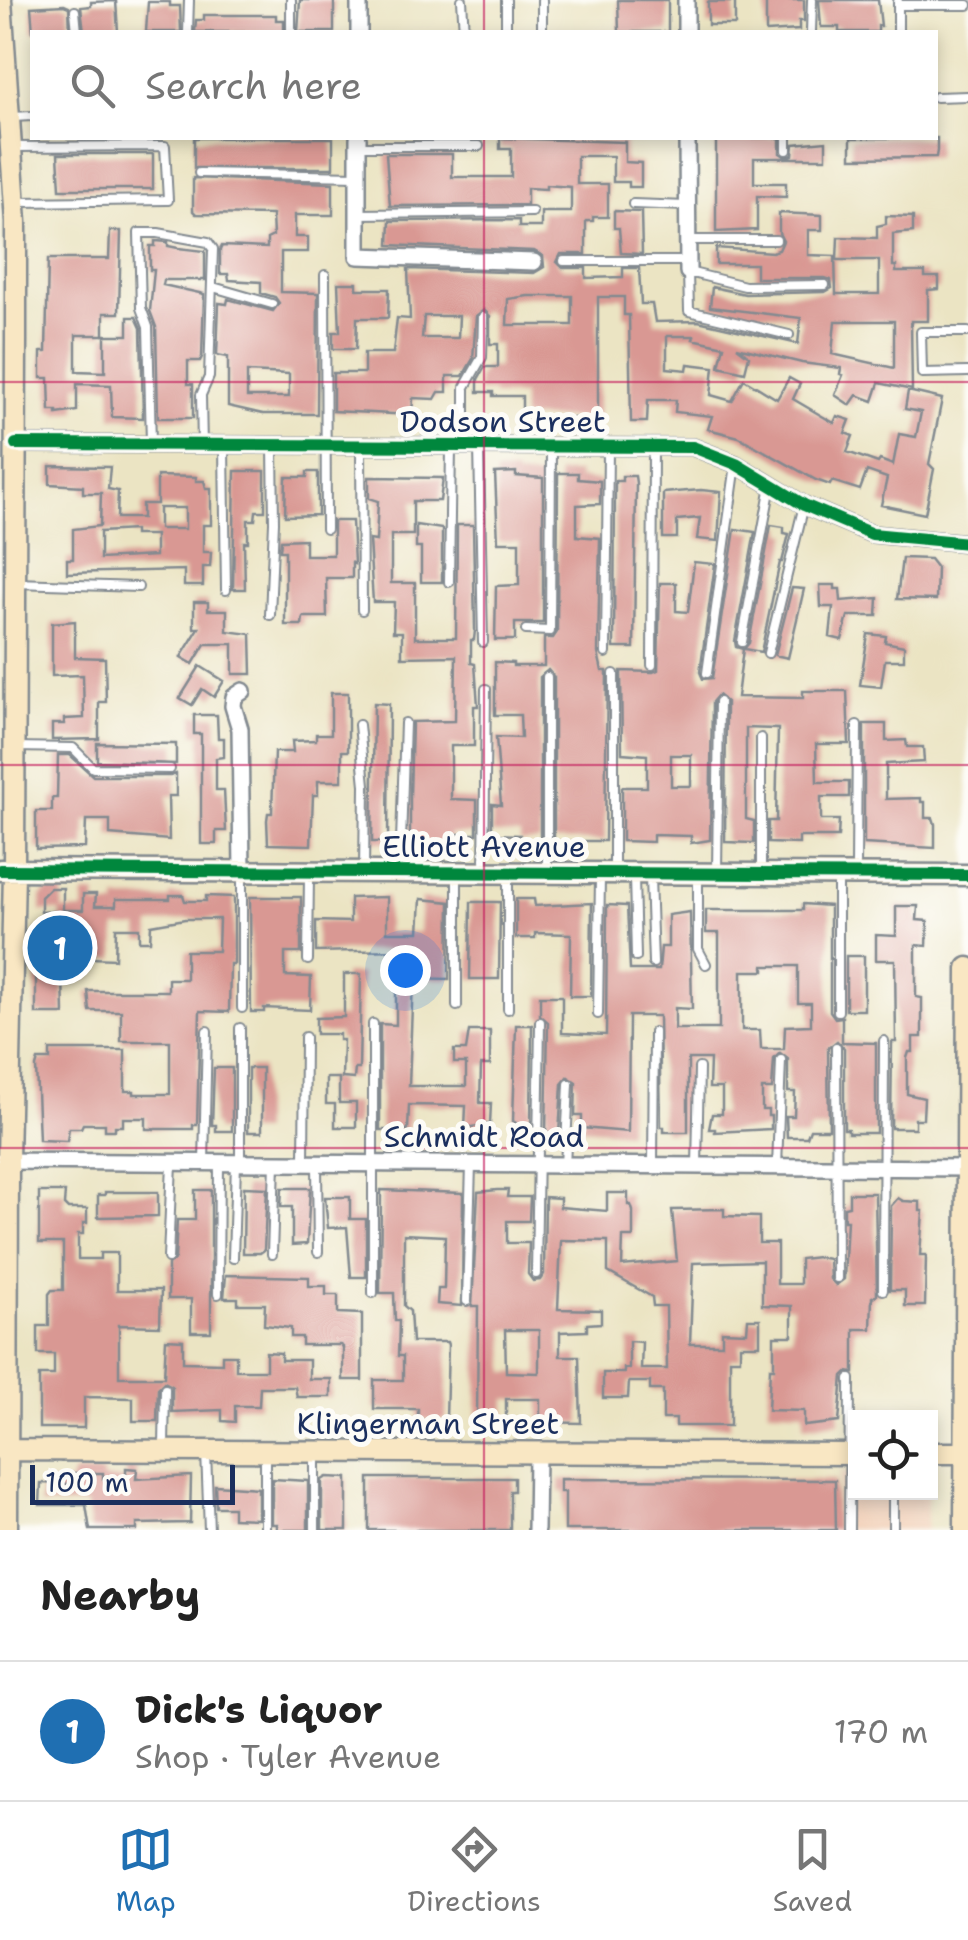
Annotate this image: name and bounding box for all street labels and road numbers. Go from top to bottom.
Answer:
street label: Dodson Street [400,401,606,442]
street label: Elliott Avenue [382,826,586,867]
street label: Schmidt Road [384,1116,584,1157]
street label: Klingerman Street [297,1403,559,1444]

